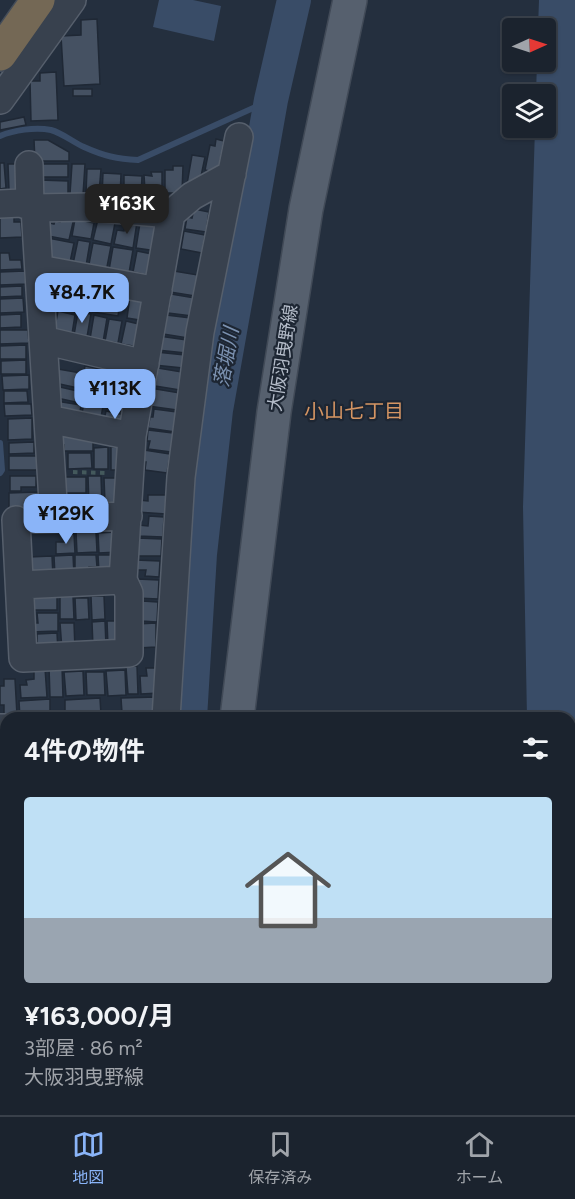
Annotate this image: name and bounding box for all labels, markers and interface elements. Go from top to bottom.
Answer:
north arrow [502,18,556,72]
map controls [502,18,556,138]
button: layers [502,84,556,138]
pin: ¥163K [85,184,169,235]
text: ¥163K [99,191,155,215]
pin: ¥84.7K [33,273,131,324]
text: ¥84.7K [49,280,115,304]
street label: 大阪羽曳野線 [264,303,302,413]
water label: 落堀川 [209,323,243,389]
pin: ¥113K [73,369,157,420]
text: ¥113K [88,376,142,400]
district label: 小山七丁目 [304,399,404,423]
pin: ¥129K [24,494,108,545]
text: ¥129K [38,501,94,525]
icon: filters [519,732,552,765]
text: 4件の物件 [24,735,144,767]
icon: home [234,836,342,944]
text: ¥163,000/月 [24,1000,174,1032]
text: 3部屋 · 86 m² [24,1036,143,1060]
text: 大阪羽曳野線 [24,1065,144,1089]
tab: 地図 [72,1128,105,1188]
tab: 保存済み [248,1128,312,1188]
tab: ホーム [456,1128,503,1188]

